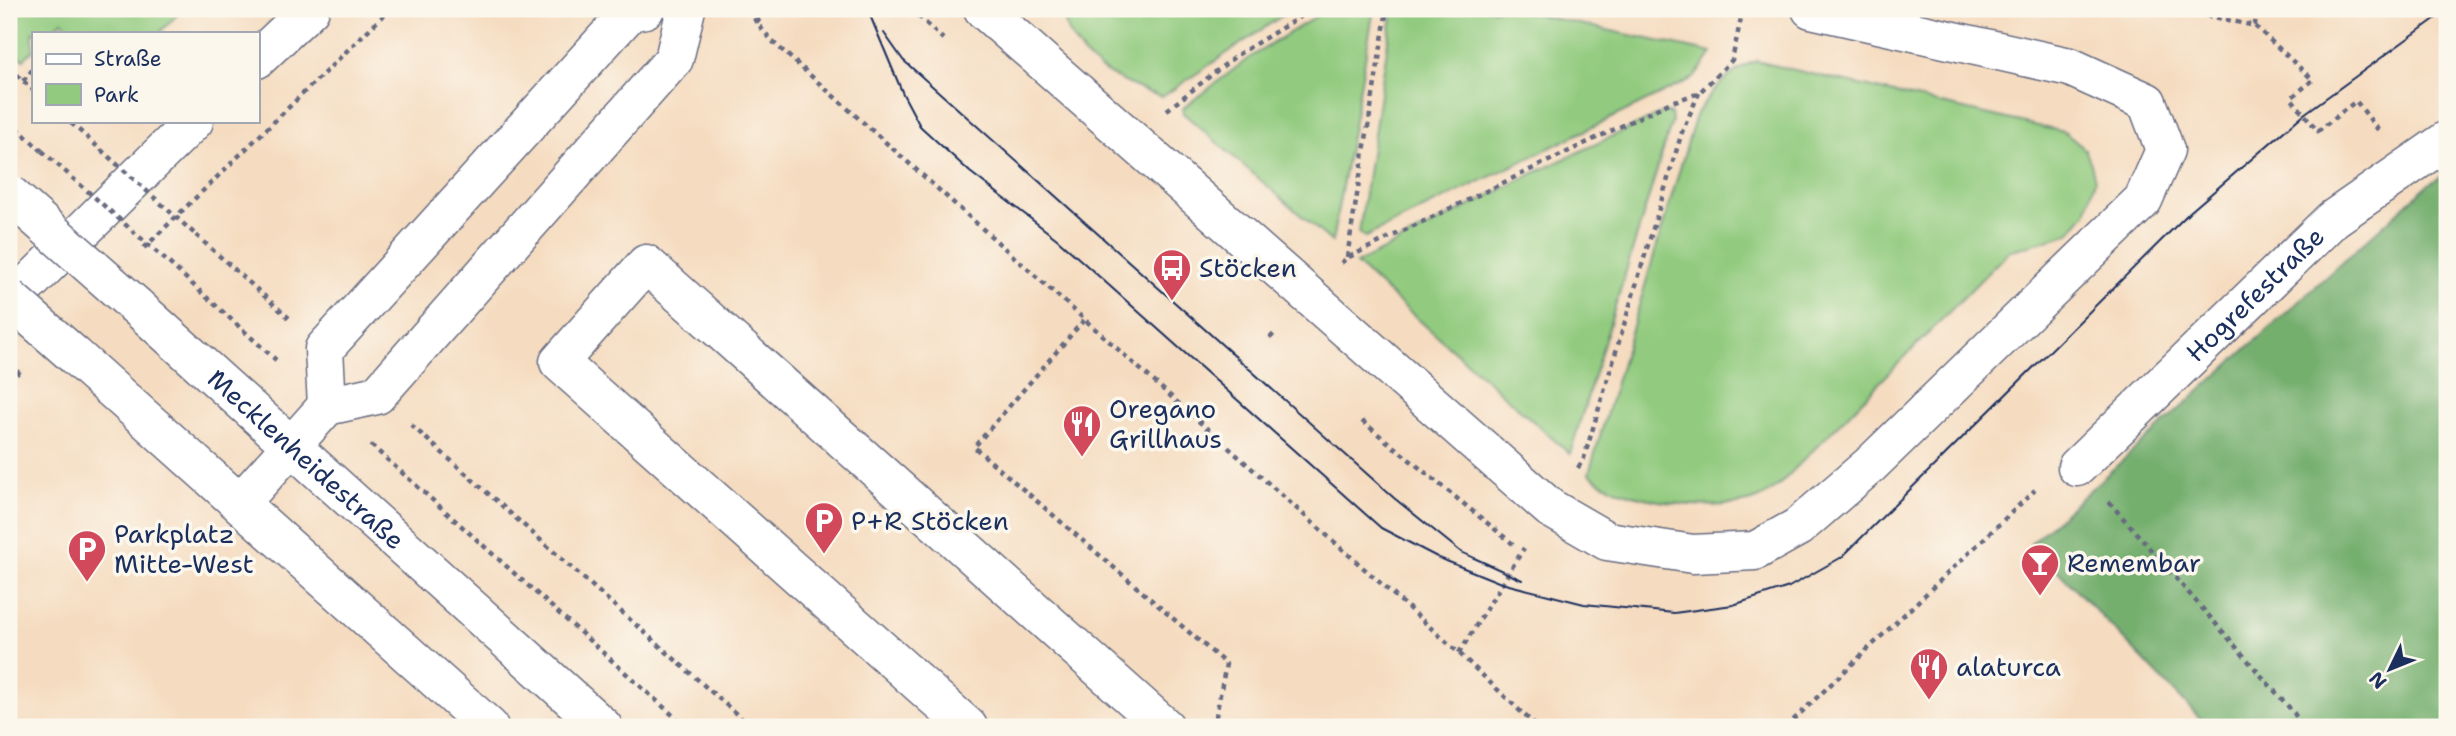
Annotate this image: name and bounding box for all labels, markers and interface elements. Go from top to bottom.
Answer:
legend [32,32,259,122]
text: Straße [94,45,162,73]
text: Park [94,81,139,109]
street label: Hogrefestraße [2178,219,2332,369]
bus stop icon: Stöcken [1151,247,1193,302]
place label: Stöcken [1199,250,1297,285]
street label: Mecklenheidestraße [200,361,413,557]
place label: Oregano Grillhaus [1109,391,1222,456]
restaurant icon: Oregano Grillhaus [1061,403,1103,458]
parking icon: P+R Stöcken [803,500,845,555]
place label: P+R Stöcken [851,503,1009,538]
place label: Parkplatz Mitte-West [114,516,254,581]
parking icon: Parkplatz Mitte-West [66,528,108,583]
bar icon: Remembar [2019,542,2061,597]
place label: Remembar [2067,545,2201,580]
north arrow [2354,634,2424,704]
restaurant icon: alaturca [1908,646,1950,701]
place label: alaturca [1956,649,2061,684]
text: N [2364,666,2392,694]

